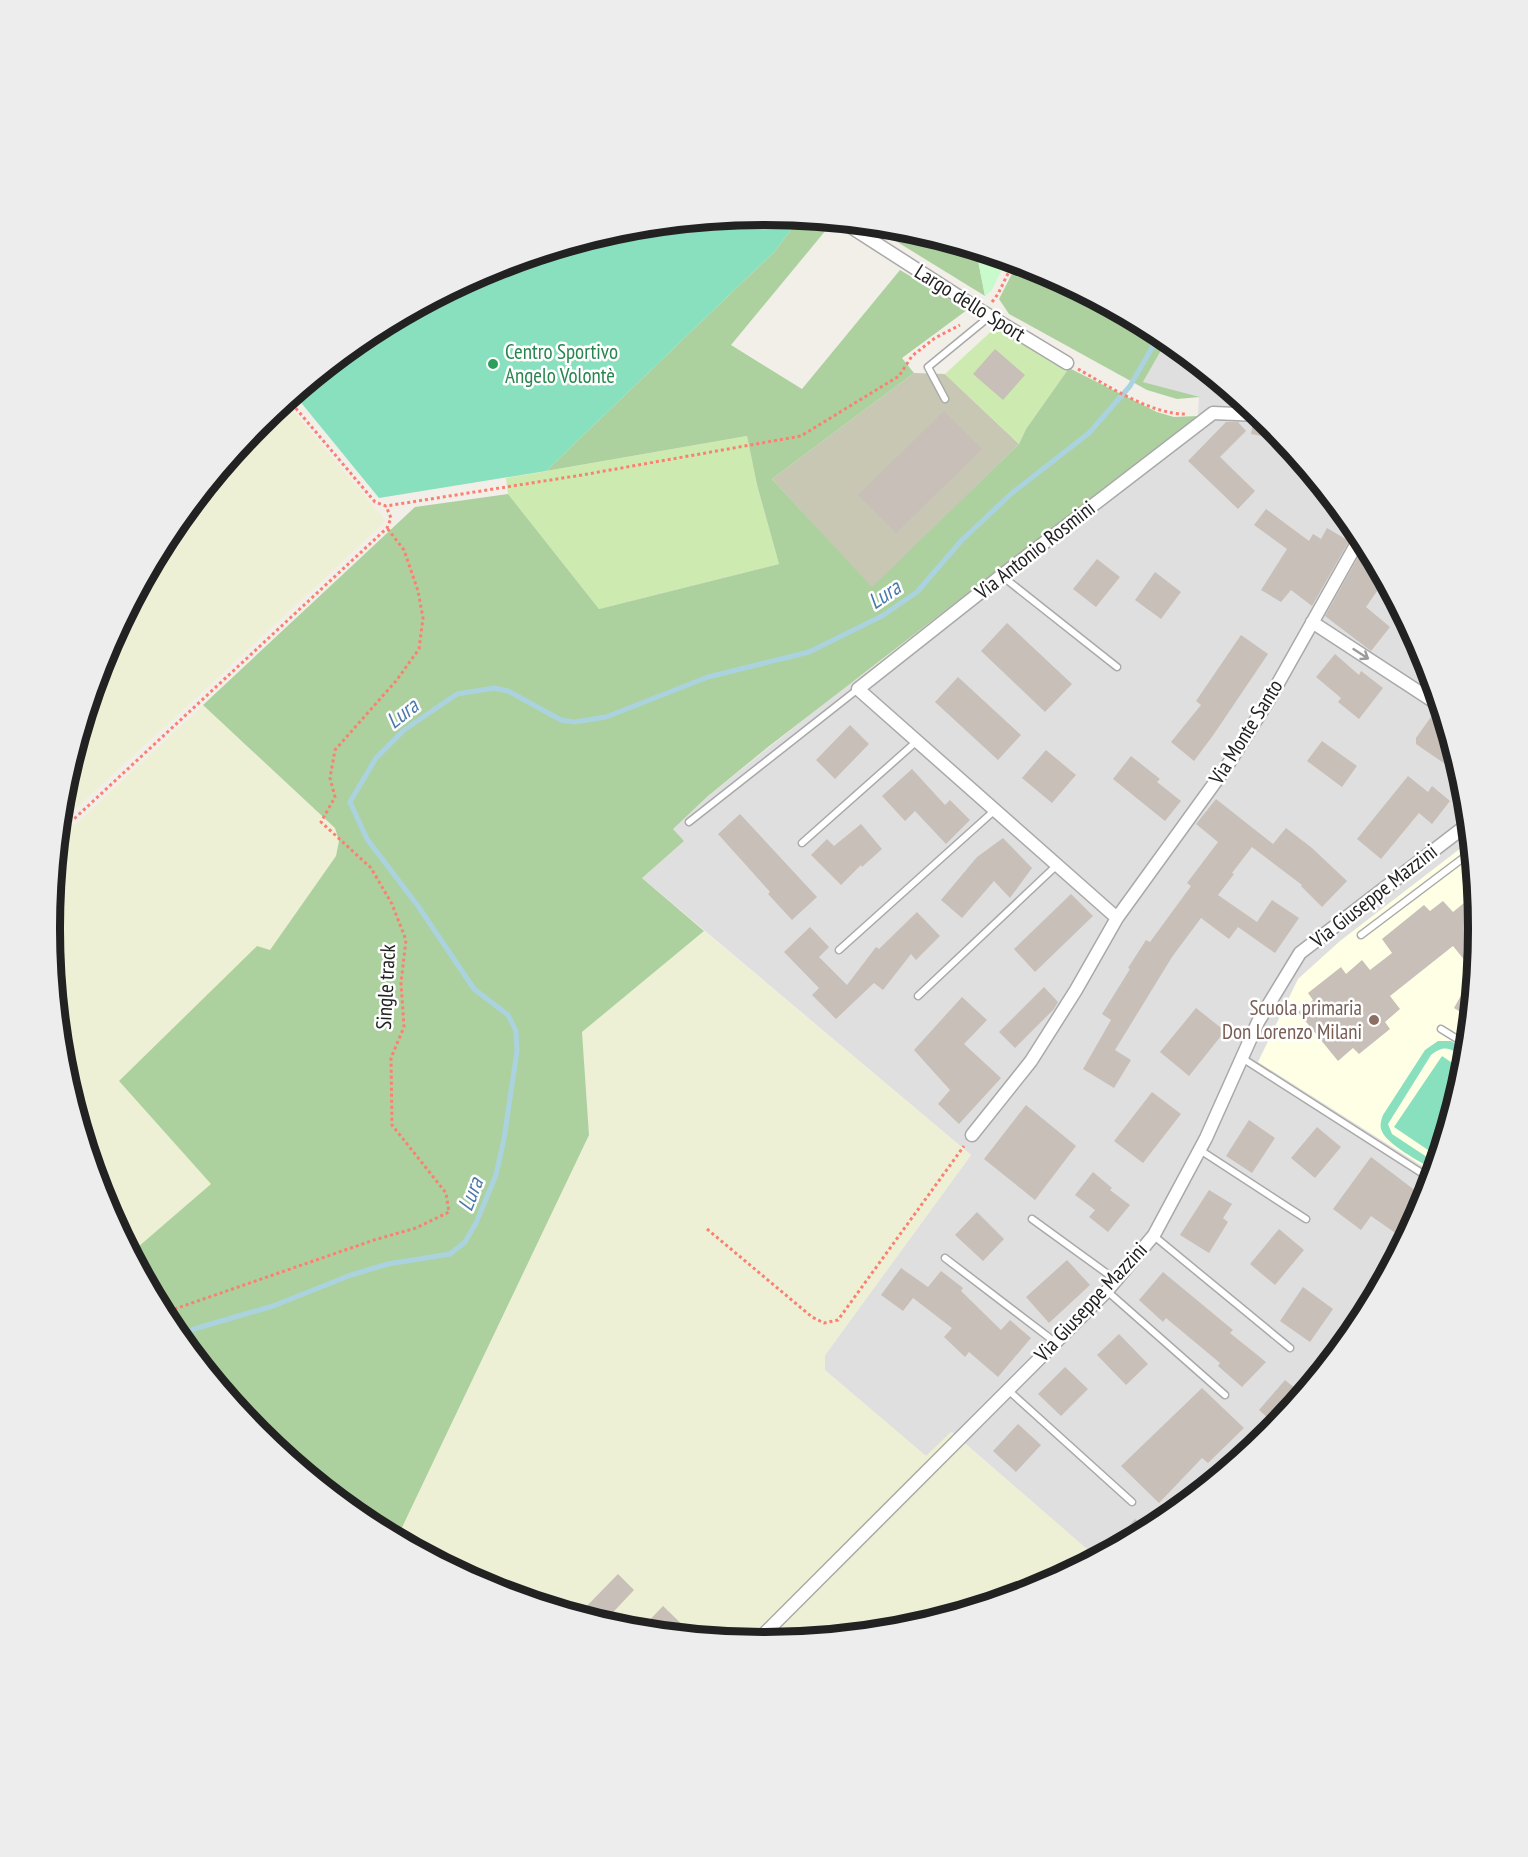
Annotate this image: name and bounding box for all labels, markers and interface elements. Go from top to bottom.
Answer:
street label: Largo dello Sport [910,258,1031,347]
place label: Centro Sportivo Angelo Volontè [505,338,618,389]
marker: Centro Sportivo Angelo Volontè [486,357,500,371]
street label: Via Antonio Rosmini [968,494,1100,606]
water label: Lura [862,572,907,615]
one-way arrow [1352,648,1368,660]
street label: Via Monte Santo [1202,674,1289,790]
water label: Lura [380,691,425,734]
street label: Via Giuseppe Mazzini [1304,838,1442,954]
street label: Single track [370,944,401,1030]
place label: Scuola primaria Don Lorenzo Milani [1222,994,1362,1045]
marker: Scuola primaria Don Lorenzo Milani [1367,1013,1381,1027]
water label: Lura [451,1172,490,1215]
street label: Via Giuseppe Mazzini [1028,1236,1153,1368]

